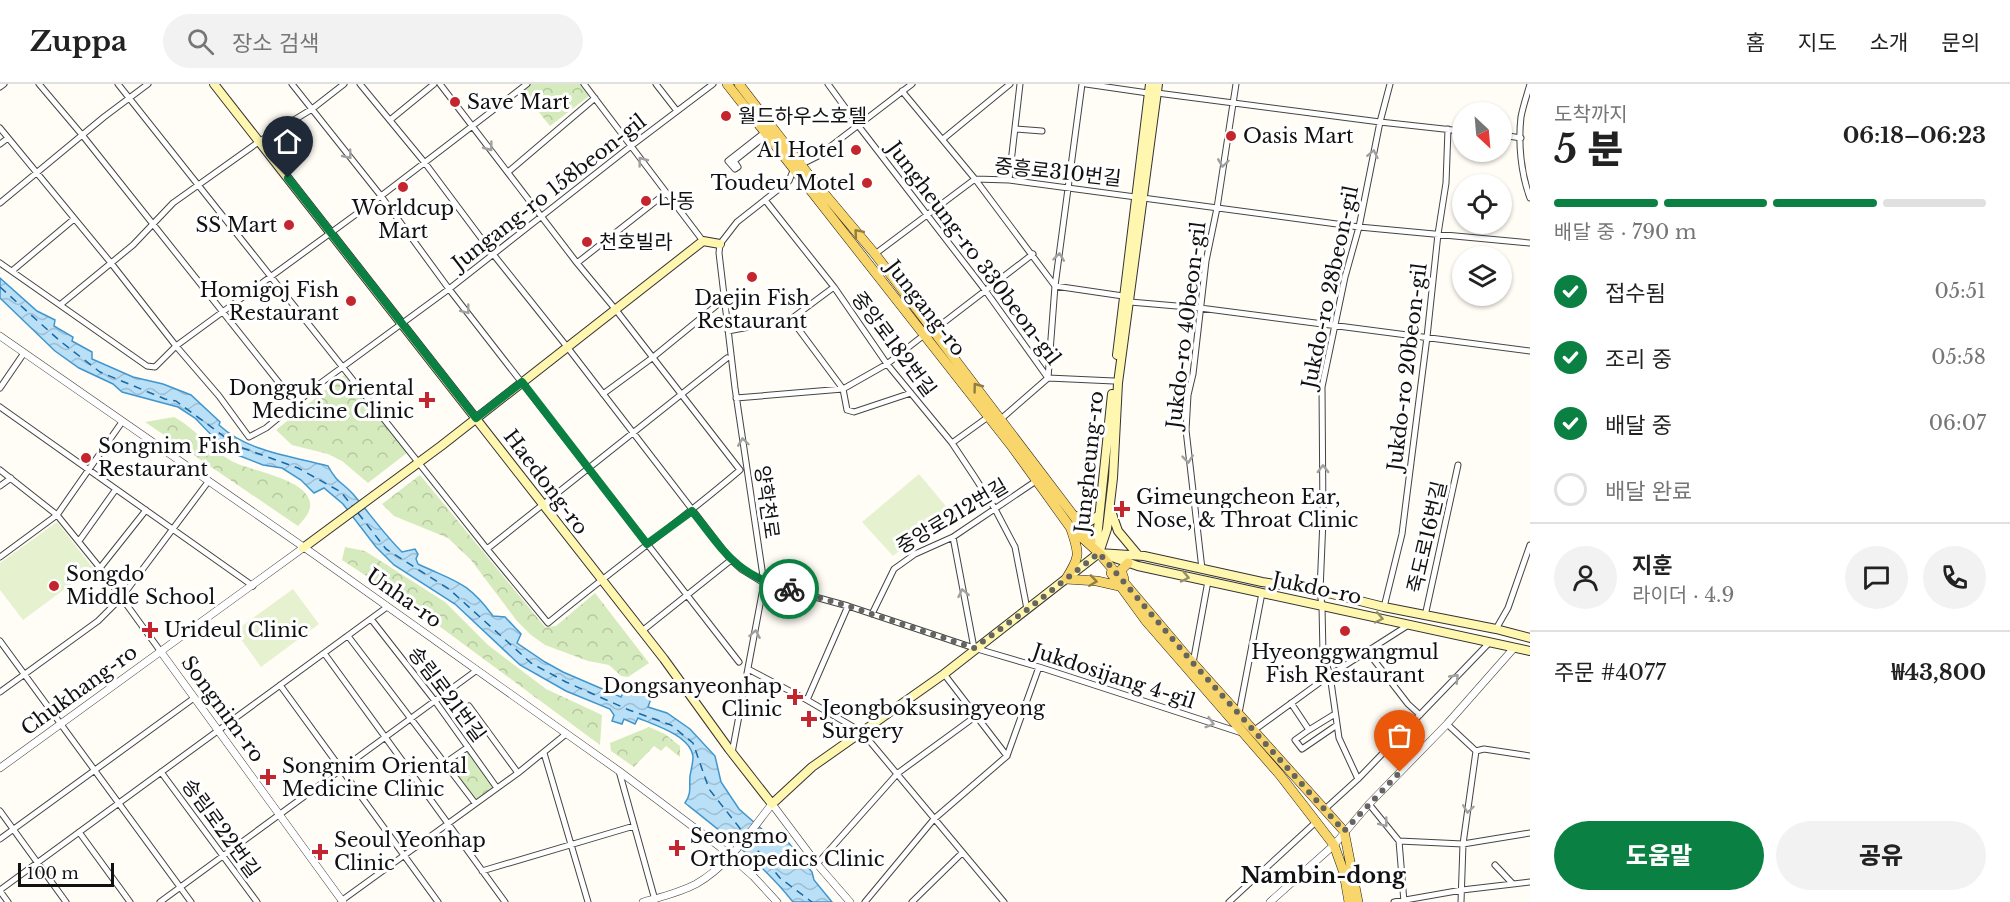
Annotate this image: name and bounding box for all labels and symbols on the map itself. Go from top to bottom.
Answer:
place label: Save Mart [467,90,570,114]
marker: Save Mart [448,95,462,109]
north arrow [1452,102,1512,162]
place label: 월드하우스호텔 [738,104,867,128]
street label: Jungang-ro 158beon-gil [445,109,651,277]
marker: 월드하우스호텔 [719,109,733,123]
pin [262,116,313,178]
place label: Oasis Mart [1243,124,1354,148]
marker: Oasis Mart [1224,129,1238,143]
street label: Jungheung-ro 330beon-gil [880,134,1066,369]
place label: A1 Hotel [756,138,844,162]
one-way arrow [482,140,493,151]
marker: A1 Hotel [849,143,863,157]
one-way arrow [341,148,352,159]
one-way arrow [1366,149,1379,159]
street label: 중흥로310번길 [993,153,1123,191]
one-way arrow [638,156,649,167]
one-way arrow [1218,158,1230,167]
place label: Toudeu Motel [711,171,855,195]
marker: Toudeu Motel [860,176,874,190]
marker: Worldcup Mart [396,180,410,194]
street label: Jukdo-ro 28beon-gil [1296,183,1363,394]
place label: 나동 [658,189,695,213]
marker: 나동 [639,194,653,208]
place label: Worldcup Mart [351,196,454,243]
place label: SS Mart [195,213,277,237]
marker: SS Mart [282,218,296,232]
street label: Jukdo-ro 40beon-gil [1161,220,1211,433]
one-way arrow [854,229,865,240]
place label: 천호빌라 [599,230,673,254]
marker: 천호빌라 [580,235,594,249]
street label: Jungang-ro [879,253,971,361]
one-way arrow [1052,253,1065,262]
street label: Jukdo-ro 20beon-gil [1382,262,1432,475]
marker: Daejin Fish Restaurant [745,270,759,284]
place label: Homigoj Fish Restaurant [200,278,339,325]
place label: Daejin Fish Restaurant [694,286,810,333]
street label: 중앙로182번길 [847,287,941,401]
marker: Homigoj Fish Restaurant [344,294,358,308]
one-way arrow [458,304,469,315]
place label: Dongguk Oriental Medicine Clinic [229,376,414,423]
one-way arrow [973,383,984,394]
street label: Jungheung-ro [1069,390,1108,537]
marker: Dongguk Oriental Medicine Clinic [418,391,436,409]
street label: Haedong-ro [499,425,593,539]
place label: Songnim Fish Restaurant [98,434,241,481]
one-way arrow [737,437,749,446]
marker: Songnim Fish Restaurant [79,451,93,465]
one-way arrow [1181,455,1194,464]
street label: 양학천로 [750,464,784,540]
one-way arrow [1317,465,1330,474]
street label: 중앙로212번길 [892,473,1012,559]
street label: 죽도로16번길 [1403,479,1451,595]
place label: Gimeungcheon Ear, Nose, & Throat Clinic [1136,485,1358,532]
marker: Gimeungcheon Ear, Nose, & Throat Clinic [1113,500,1131,518]
courier [759,559,819,619]
place label: Songdo Middle School [66,562,215,609]
street label: Unha-ro [362,563,446,633]
street label: Jukdo-ro [1267,566,1364,609]
one-way arrow [1180,569,1190,582]
one-way arrow [1088,574,1097,586]
marker: Songdo Middle School [47,579,61,593]
one-way arrow [957,588,970,598]
one-way arrow [1374,611,1384,624]
place label: Urideul Clinic [164,618,308,642]
marker: Urideul Clinic [141,621,159,639]
marker: Hyeonggwangmul Fish Restaurant [1338,624,1352,638]
one-way arrow [748,629,761,639]
street label: Jukdosijang 4-gil [1027,637,1198,714]
street label: Chukhang-ro [16,640,142,740]
place label: Hyeonggwangmul Fish Restaurant [1251,640,1439,687]
street label: 송림로21번길 [403,642,491,746]
street label: Songnim-ro [176,651,270,767]
place label: Dongsanyeonhap Clinic [603,674,782,721]
one-way arrow [1448,675,1459,685]
marker: Dongsanyeonhap Clinic [786,688,804,706]
place label: Jeongboksusingyeong Surgery [819,696,1046,743]
marker: Jeongboksusingyeong Surgery [800,710,818,728]
pin [1374,710,1425,772]
one-way arrow [1204,716,1215,728]
place label: Songnim Oriental Medicine Clinic [282,754,467,801]
marker: Songnim Oriental Medicine Clinic [259,768,277,786]
street label: 송림로22번길 [177,774,265,882]
one-way arrow [1462,804,1474,814]
one-way arrow [1377,816,1388,827]
place label: Seongmo Orthopedics Clinic [690,824,885,871]
place label: Seoul Yeonhap Clinic [334,828,486,875]
marker: Seongmo Orthopedics Clinic [668,839,686,857]
marker: Seoul Yeonhap Clinic [311,843,329,861]
scale bar [18,860,114,888]
district label: Nambin-dong [1241,862,1406,889]

